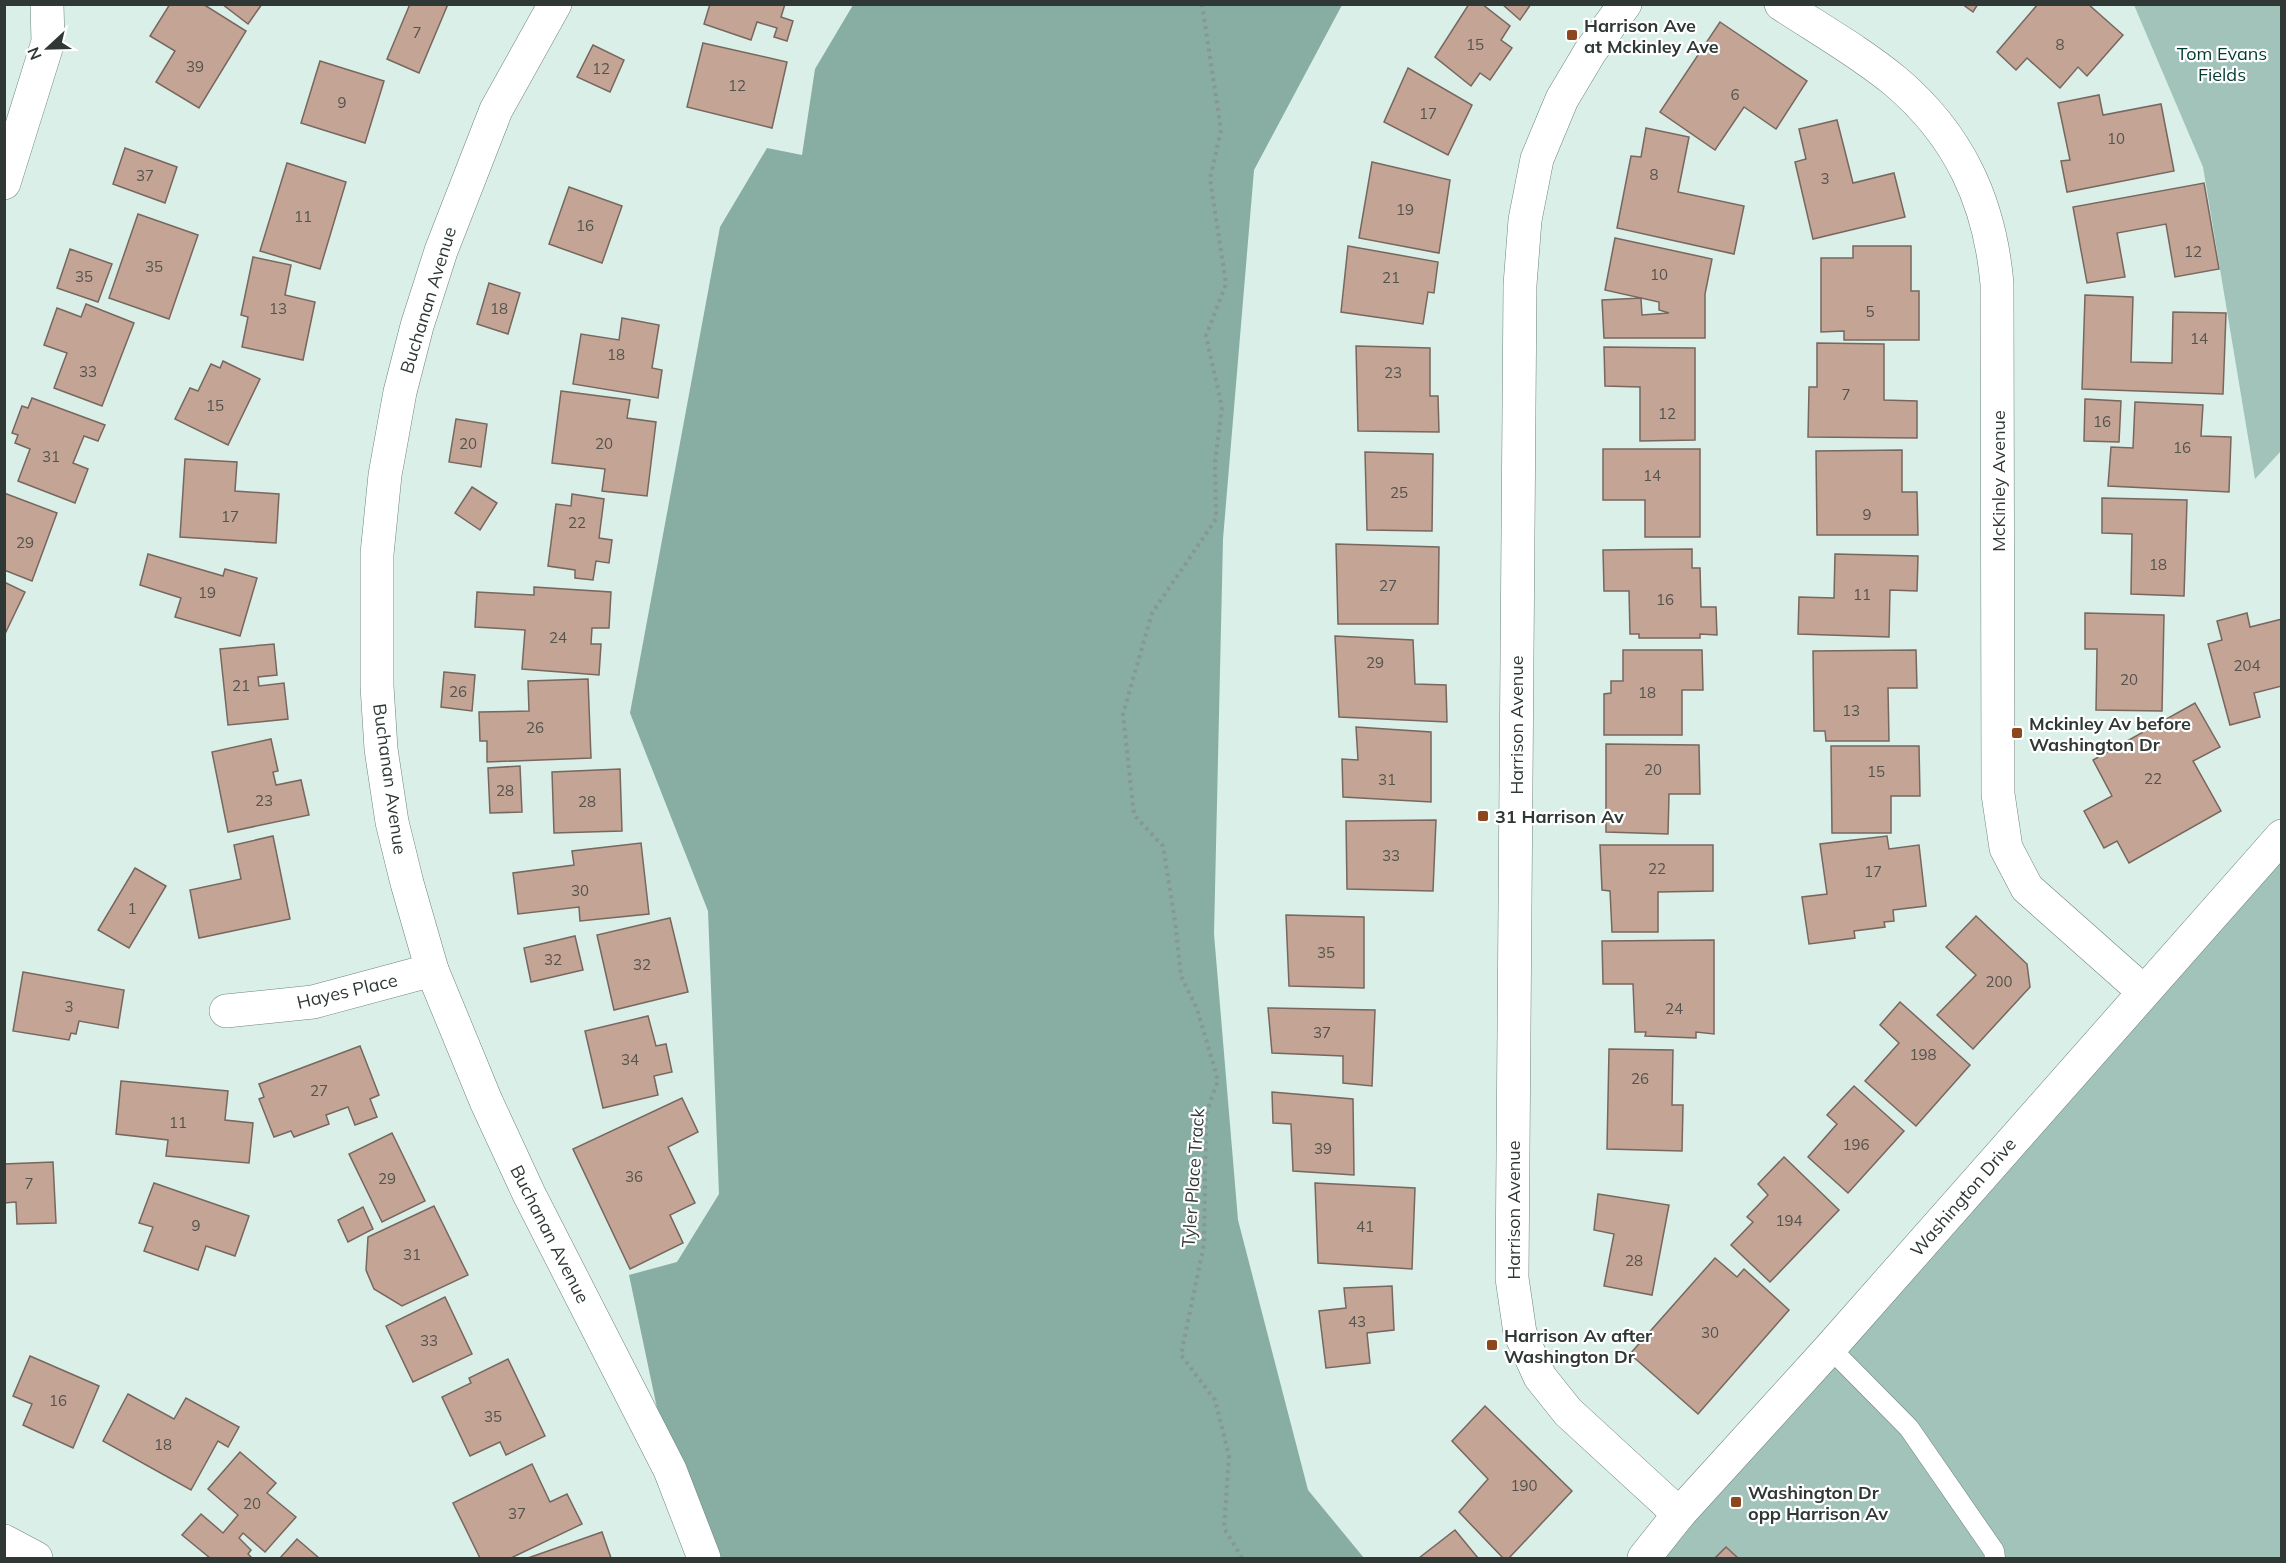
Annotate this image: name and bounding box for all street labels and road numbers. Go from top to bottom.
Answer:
street label: Buchanan Avenue [395,224,461,376]
street label: McKinley Avenue [1987,410,2010,552]
street label: Harrison Avenue [1505,655,1528,795]
street label: Buchanan Avenue [368,702,412,856]
street label: Hayes Place [294,968,400,1014]
street label: Tyler Place Track [1177,1107,1209,1248]
street label: Washington Drive [1905,1133,2021,1261]
street label: Harrison Avenue [1502,1140,1525,1280]
street label: Buchanan Avenue [505,1161,595,1307]

